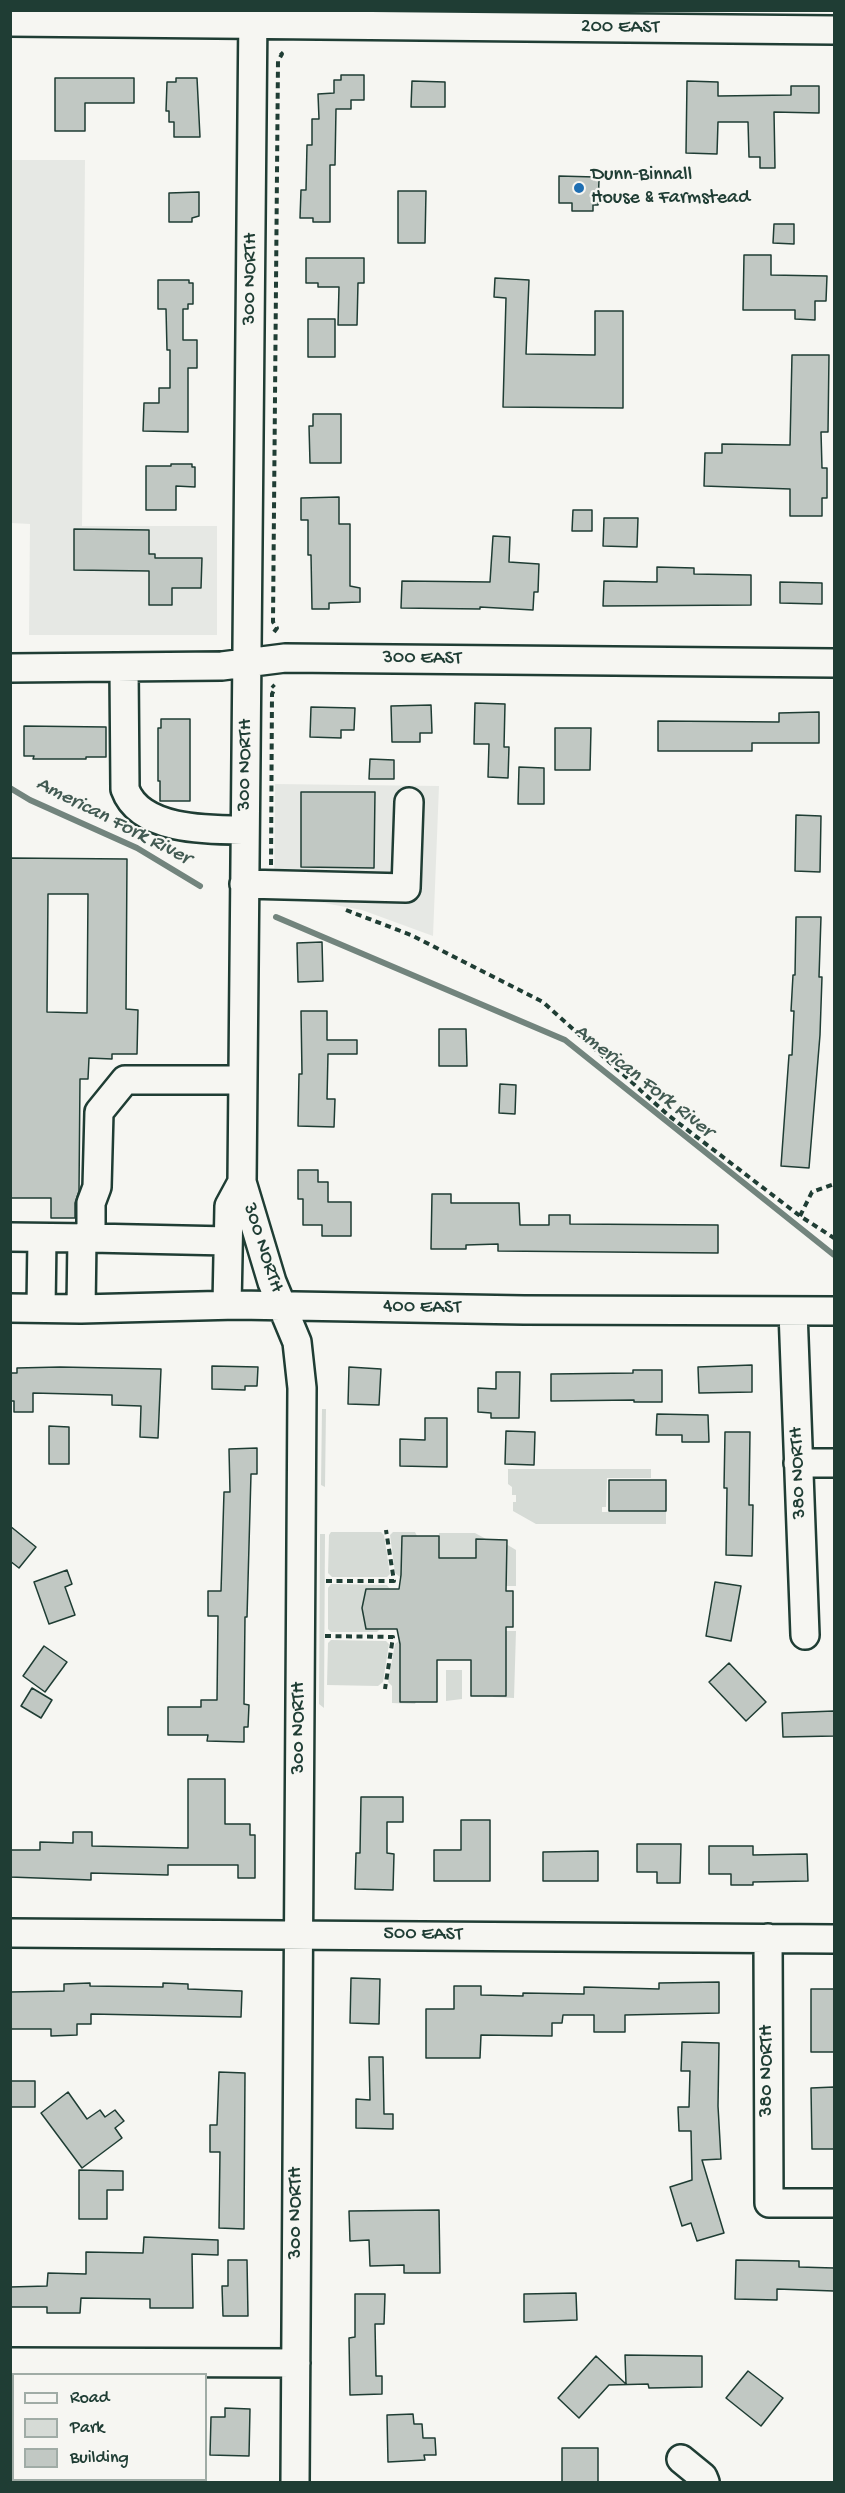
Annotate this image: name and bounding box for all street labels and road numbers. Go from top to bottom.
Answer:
street label: 200 EAST [581,15,659,41]
street label: 300 NORTH [238,233,264,325]
street label: 300 EAST [382,646,462,672]
street label: 300 NORTH [233,719,259,811]
street label: 300 NORTH [236,1200,288,1296]
street label: 400 EAST [383,1295,461,1321]
street label: 380 NORTH [785,1427,813,1519]
street label: 300 NORTH [288,1682,312,1774]
street label: 500 EAST [383,1922,463,1948]
street label: 380 NORTH [756,2025,780,2117]
street label: 300 NORTH [285,2167,309,2259]

